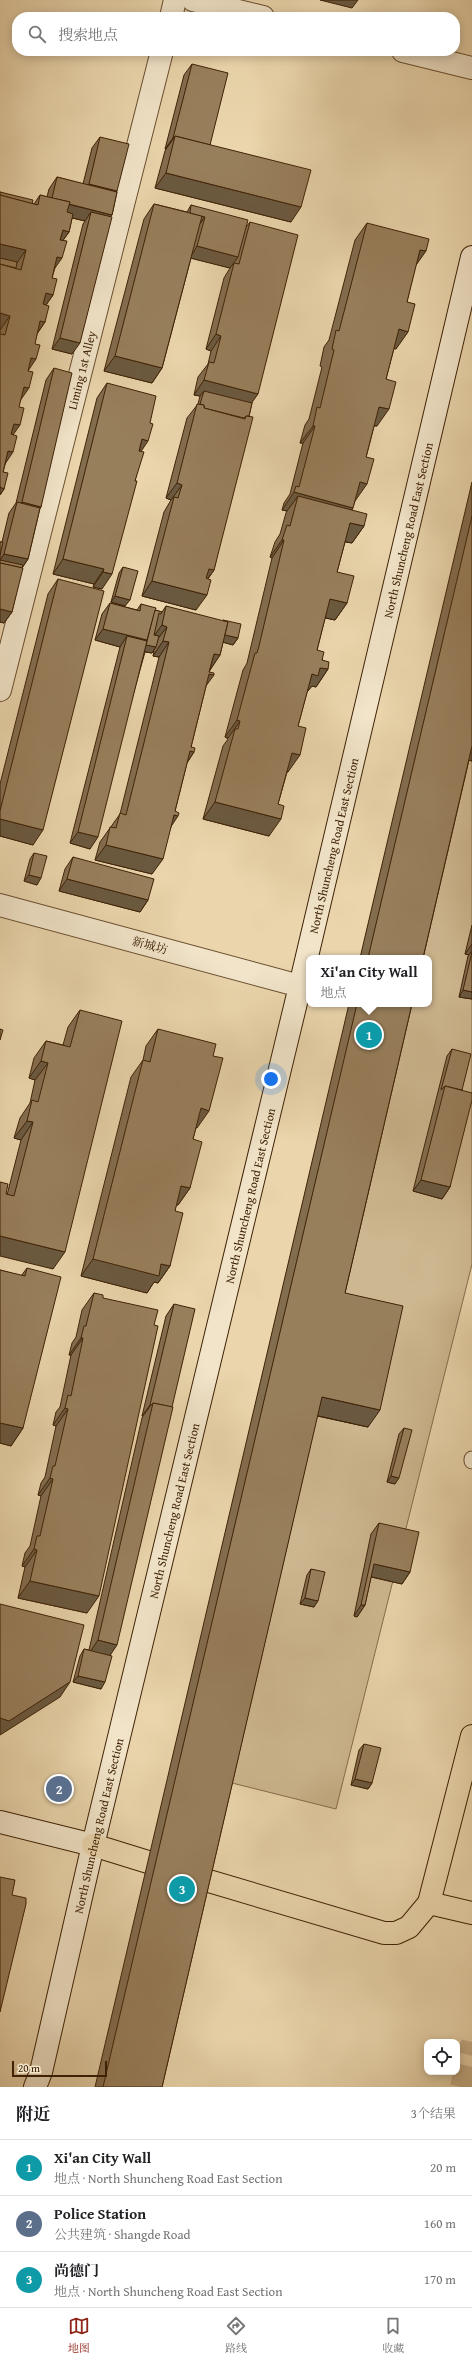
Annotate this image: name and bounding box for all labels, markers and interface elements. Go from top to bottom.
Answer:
search box [12,12,460,56]
icon: search [26,23,48,45]
text: 搜索地点 [58,24,118,45]
street label: Liming 1st Alley [63,329,99,411]
street label: North Shuncheng Road East Section [379,440,437,620]
street label: North Shuncheng Road East Section [304,756,362,935]
street label: 新城坊 [130,932,170,958]
popup [306,955,432,1007]
text: Xi'an City Wall [320,961,418,982]
text: 地点 [320,983,346,1002]
pin: 1 [356,1020,382,1050]
your location [261,1069,281,1089]
street label: North Shuncheng Road East Section [220,1106,279,1285]
street label: North Shuncheng Road East Section [144,1421,203,1600]
street label: North Shuncheng Road East Section [69,1736,127,1915]
pin: 2 [46,1774,72,1804]
pin: 3 [169,1874,195,1904]
map controls [424,2039,460,2075]
button: locate [424,2039,460,2075]
scale bar [12,2059,107,2078]
text: 20 m [18,2060,40,2076]
text: 附近 [16,2101,50,2126]
text: 3个结果 [411,2104,456,2123]
text: Xi'an City Wall [54,2147,151,2168]
text: 1 [26,2158,32,2177]
text: 20 m [430,2158,456,2177]
text: 地点 · North Shuncheng Road East Section [54,2169,282,2188]
text: Police Station [54,2203,146,2224]
text: 2 [26,2214,32,2233]
text: 160 m [424,2214,456,2233]
text: 公共建筑 · Shangde Road [54,2225,191,2244]
text: 尚德门 [54,2260,99,2281]
text: 3 [26,2270,32,2289]
text: 170 m [424,2270,456,2289]
text: 地点 · North Shuncheng Road East Section [54,2282,282,2301]
tab: 地图 [68,2315,90,2356]
tab: 路线 [225,2315,247,2356]
tab: 收藏 [382,2315,404,2356]

